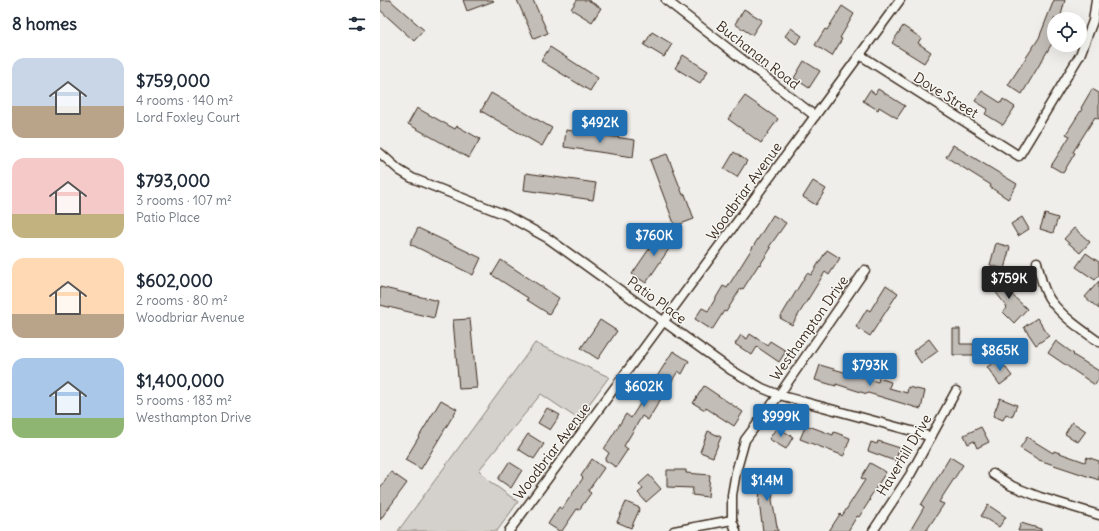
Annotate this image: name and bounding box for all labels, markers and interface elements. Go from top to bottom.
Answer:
map controls [1047,12,1087,52]
button: locate [1047,12,1087,52]
text: 8 homes [12,13,77,35]
icon: filters [346,13,368,35]
street label: Buchanan Road [713,17,803,93]
street label: Dove Street [910,68,982,122]
text: $759,000 [136,70,210,92]
icon: home [44,74,92,122]
text: 4 rooms · 140 m² [136,92,233,109]
text: Lord Foxley Court [136,109,240,126]
pin: $492K [572,110,628,144]
text: $492K [581,114,619,131]
street label: Woodbriar Avenue [702,138,786,244]
text: $793,000 [136,170,210,192]
icon: home [44,174,92,222]
text: 3 rooms · 107 m² [136,192,232,209]
text: Patio Place [136,209,200,226]
pin: $760K [626,223,682,257]
text: $760K [635,227,673,244]
pin: $759K [981,266,1037,300]
text: $602,000 [136,270,213,292]
text: $759K [991,270,1027,287]
street label: Patio Place [624,272,690,328]
street label: Westhampton Drive [766,272,852,384]
icon: home [44,274,92,322]
text: 2 rooms · 80 m² [136,292,228,309]
text: Woodbriar Avenue [136,309,244,326]
pin: $865K [972,338,1028,372]
text: $865K [981,342,1019,359]
pin: $793K [842,353,898,387]
text: $793K [852,357,888,374]
text: $1,400,000 [136,370,224,392]
icon: home [44,374,92,422]
pin: $602K [616,374,672,408]
text: $602K [625,378,663,395]
text: 5 rooms · 183 m² [136,392,232,409]
street label: Woodbriar Avenue [510,399,594,503]
pin: $999K [753,404,809,438]
text: $999K [762,408,800,425]
text: Westhampton Drive [136,409,251,426]
street label: Haverhill Drive [873,411,935,499]
pin: $1.4M [739,468,795,502]
text: $1.4M [751,472,783,489]

